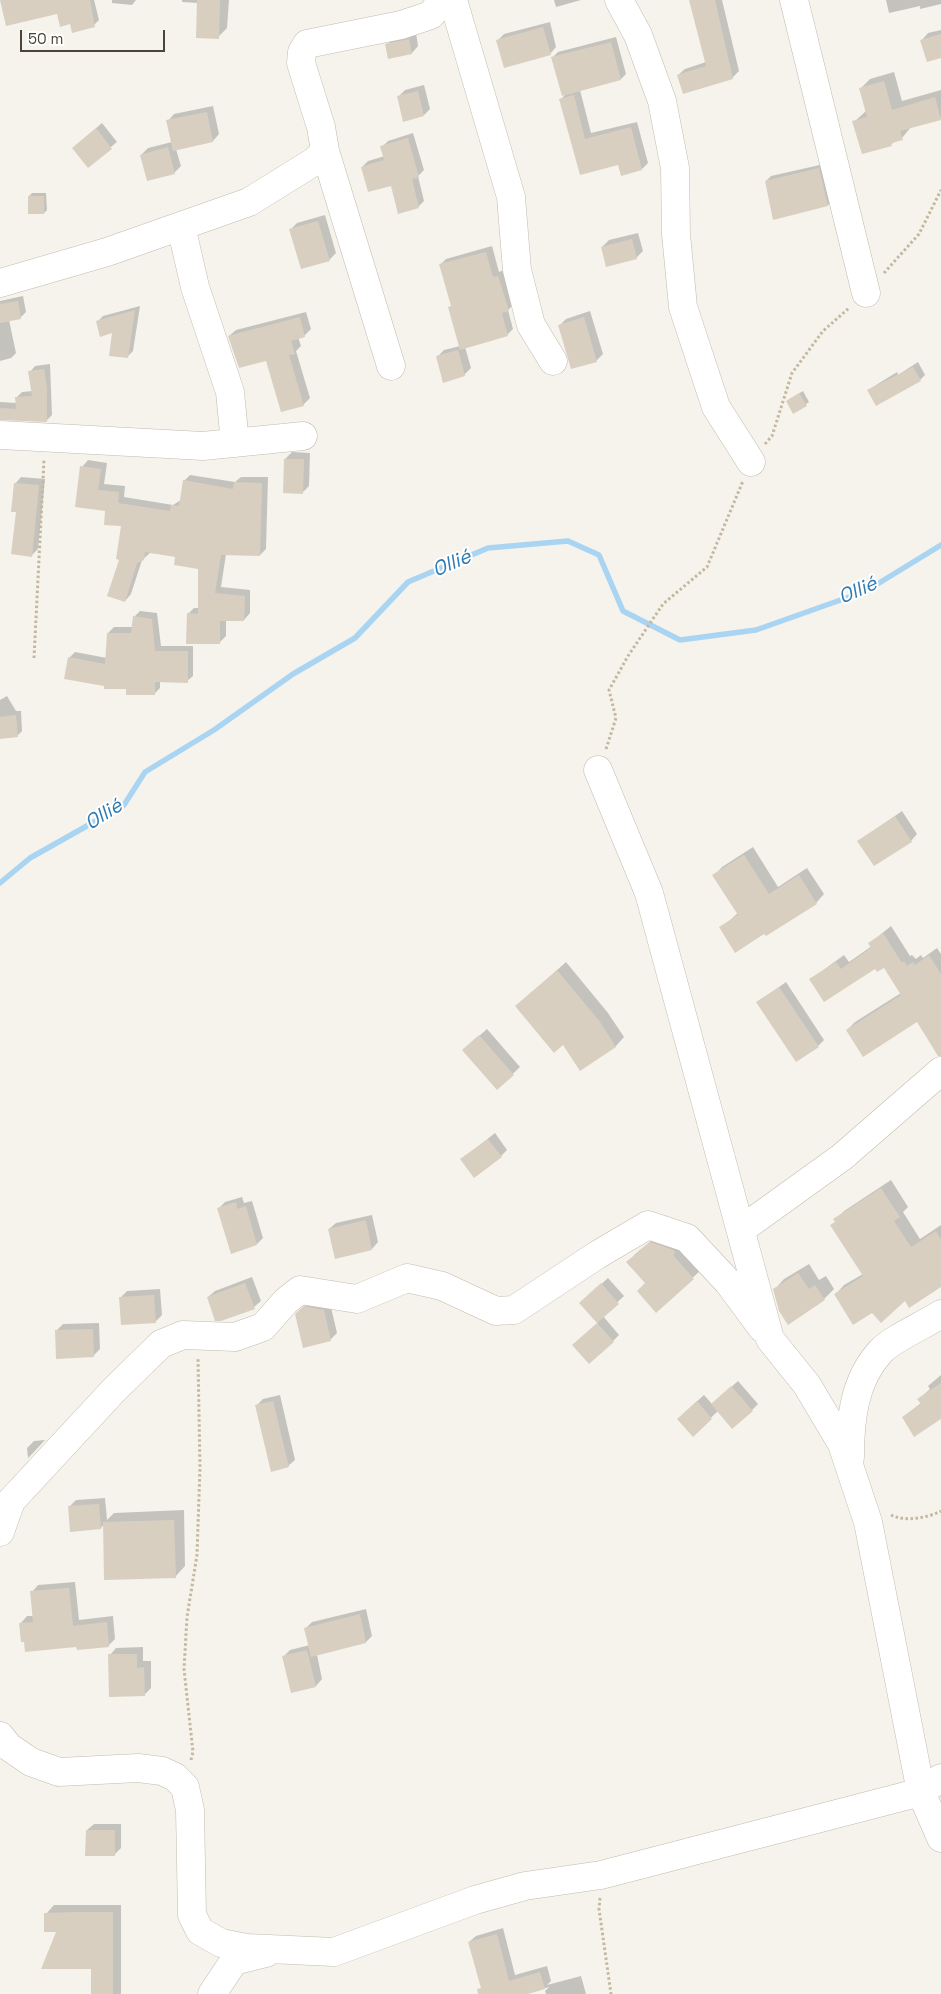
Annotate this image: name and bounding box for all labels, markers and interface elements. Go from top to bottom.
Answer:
scale bar [22,20,168,52]
text: 50 m [28,29,63,48]
water label: Ollié [429,545,475,583]
water label: Ollié [835,572,881,610]
water label: Ollié [81,794,127,836]

